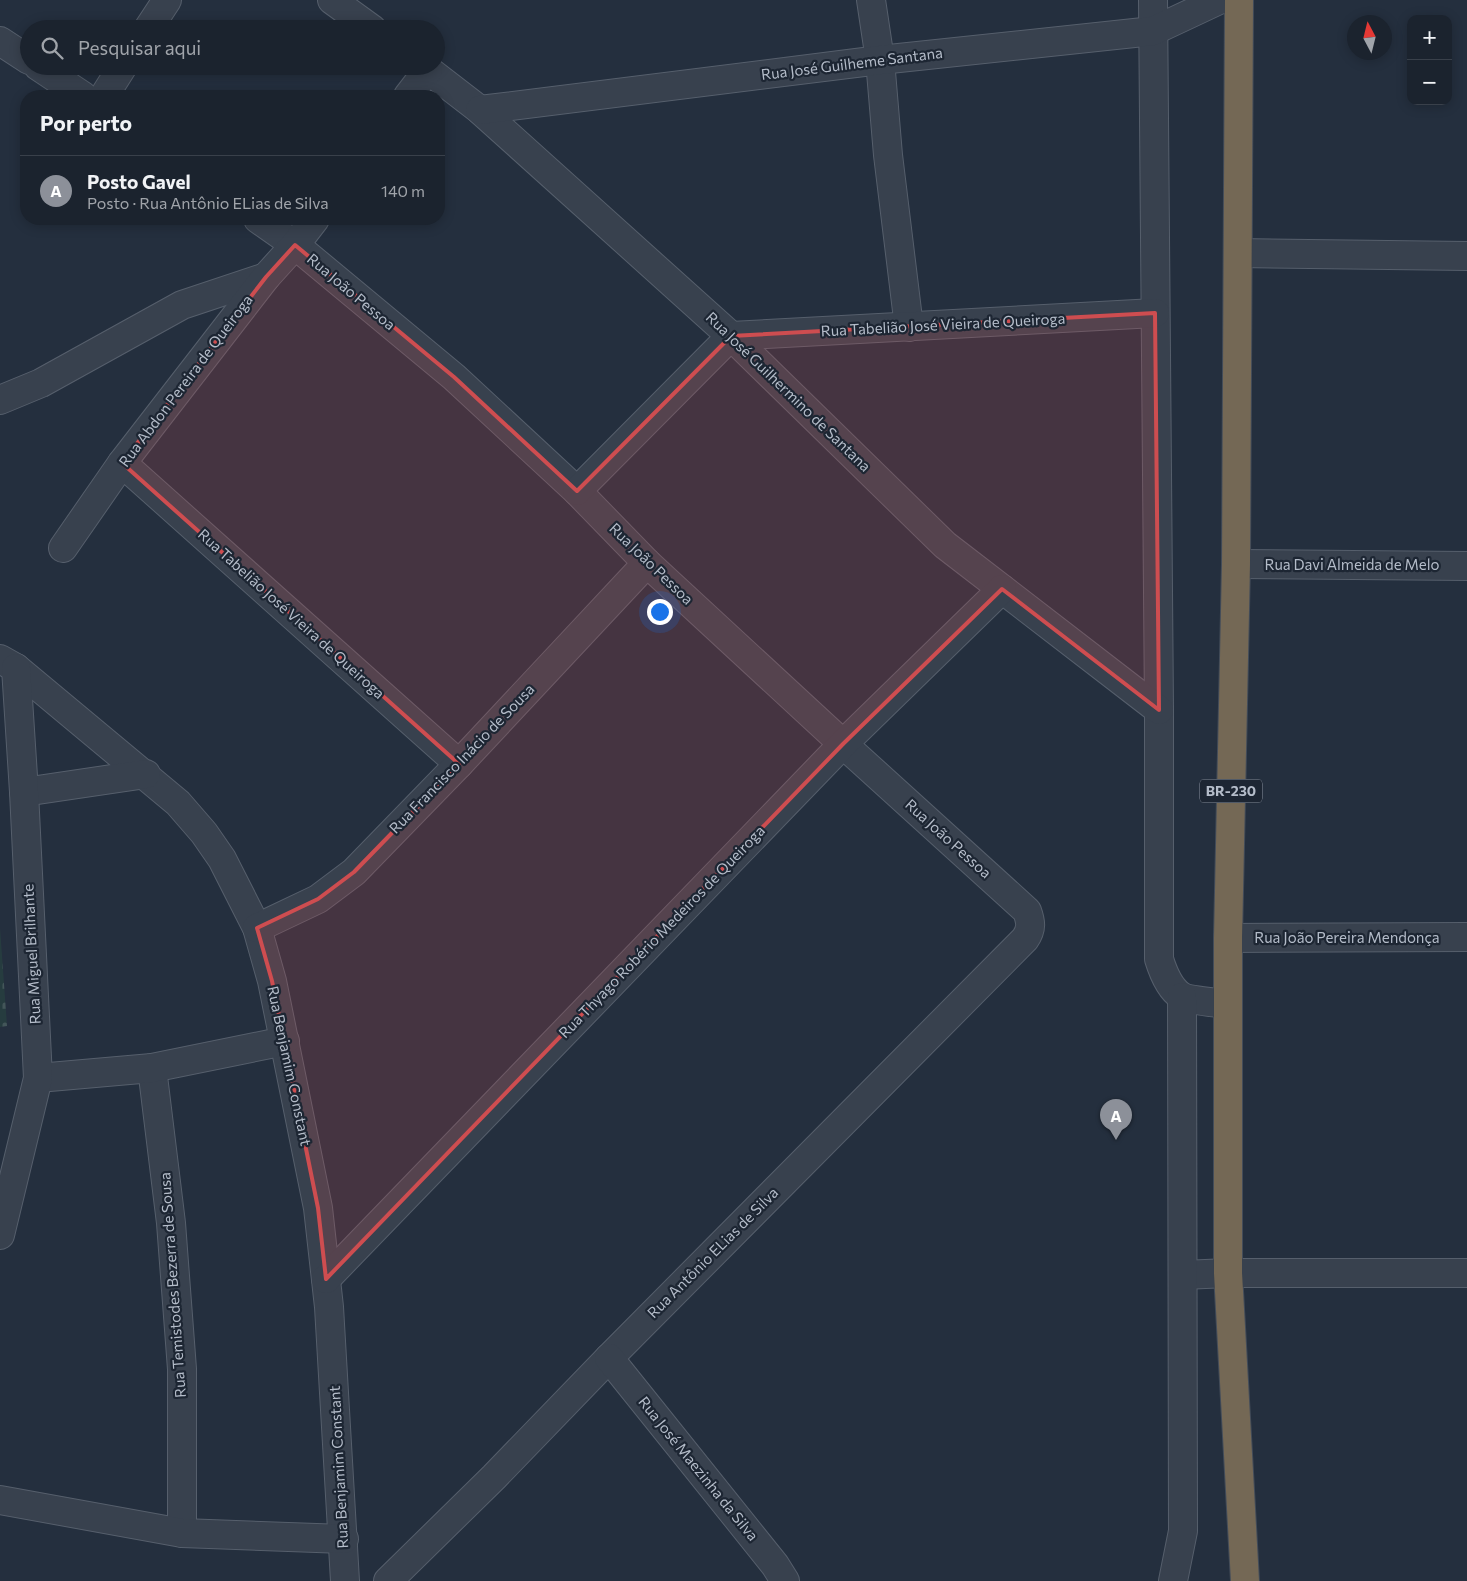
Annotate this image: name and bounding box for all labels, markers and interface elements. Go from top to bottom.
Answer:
north arrow [1347,15,1392,60]
map controls [1407,15,1452,105]
button: + [1407,15,1452,60]
search box [20,20,445,75]
icon: search [38,34,66,62]
text: Pesquisar aqui [78,36,201,59]
street label: Rua José Guilheme Santana [760,43,944,83]
button: − [1407,60,1452,105]
text: Por perto [40,110,132,135]
text: Posto Gavel [87,170,191,193]
text: A [50,181,62,200]
text: 140 m [381,181,425,200]
text: Posto · Rua Antônio ELias de Silva [87,193,329,212]
street label: Rua João Pessoa [304,249,399,333]
street label: Rua Abdon Pereira de Queiroga [115,291,256,470]
street label: Rua José Guilhermino de Santana [703,308,875,475]
street label: Rua Tabelião José Vieira de Queiroga [820,309,1066,339]
street label: Rua João Pessoa [606,519,697,608]
street label: Rua Tabelião José Vieira de Queiroga [195,525,389,702]
street label: Rua Davi Almeida de Melo [1264,555,1440,573]
your location [647,599,673,625]
street label: Rua Francisco Inácio de Sousa [385,680,538,837]
road number: BR-230 [1200,779,1262,802]
street label: Rua João Pessoa [902,795,995,882]
street label: Rua Thyago Robério Medeiros de Queiroga [555,821,768,1041]
street label: Rua Miguel Brilhante [18,883,44,1025]
street label: Rua João Pereira Mendonça [1254,928,1440,946]
street label: Rua Benjamim Constant [264,984,316,1147]
pin: A [1100,1099,1132,1140]
street label: Rua Temistodes Bezerra de Sousa [155,1172,189,1399]
street label: Rua Antônio ELias de Silva [643,1183,781,1321]
street label: Rua Benjamim Constant [325,1385,351,1549]
street label: Rua José Maezinha da Silva [635,1393,762,1544]

